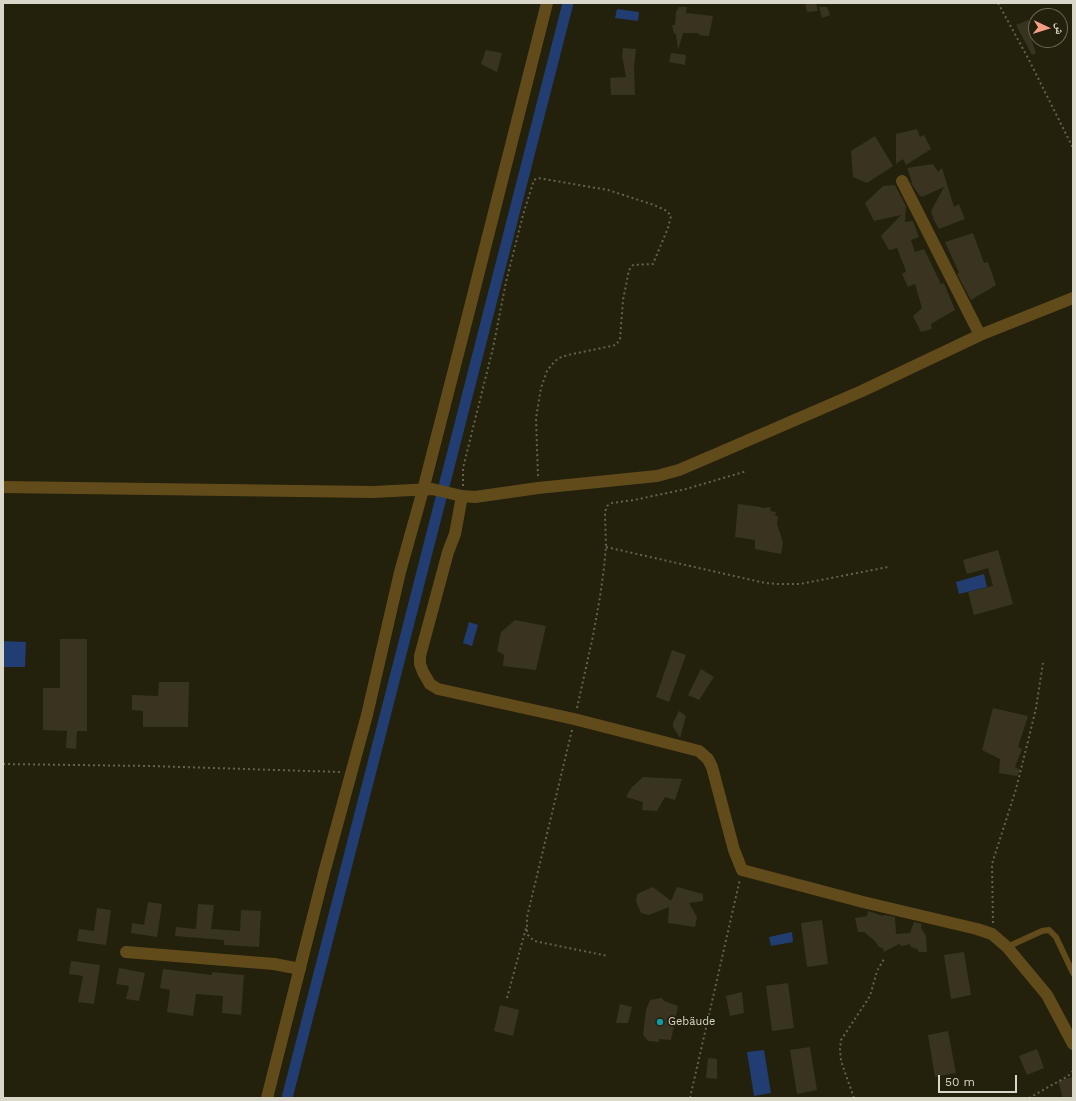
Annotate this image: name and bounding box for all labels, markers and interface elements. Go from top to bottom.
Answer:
north arrow [1028,8,1068,48]
text: ش [1053,23,1066,35]
place label: Gebäude [668,1015,715,1029]
marker: Gebäude [655,1017,665,1027]
scale bar [940,1067,1019,1093]
text: 50 m [945,1075,975,1089]

